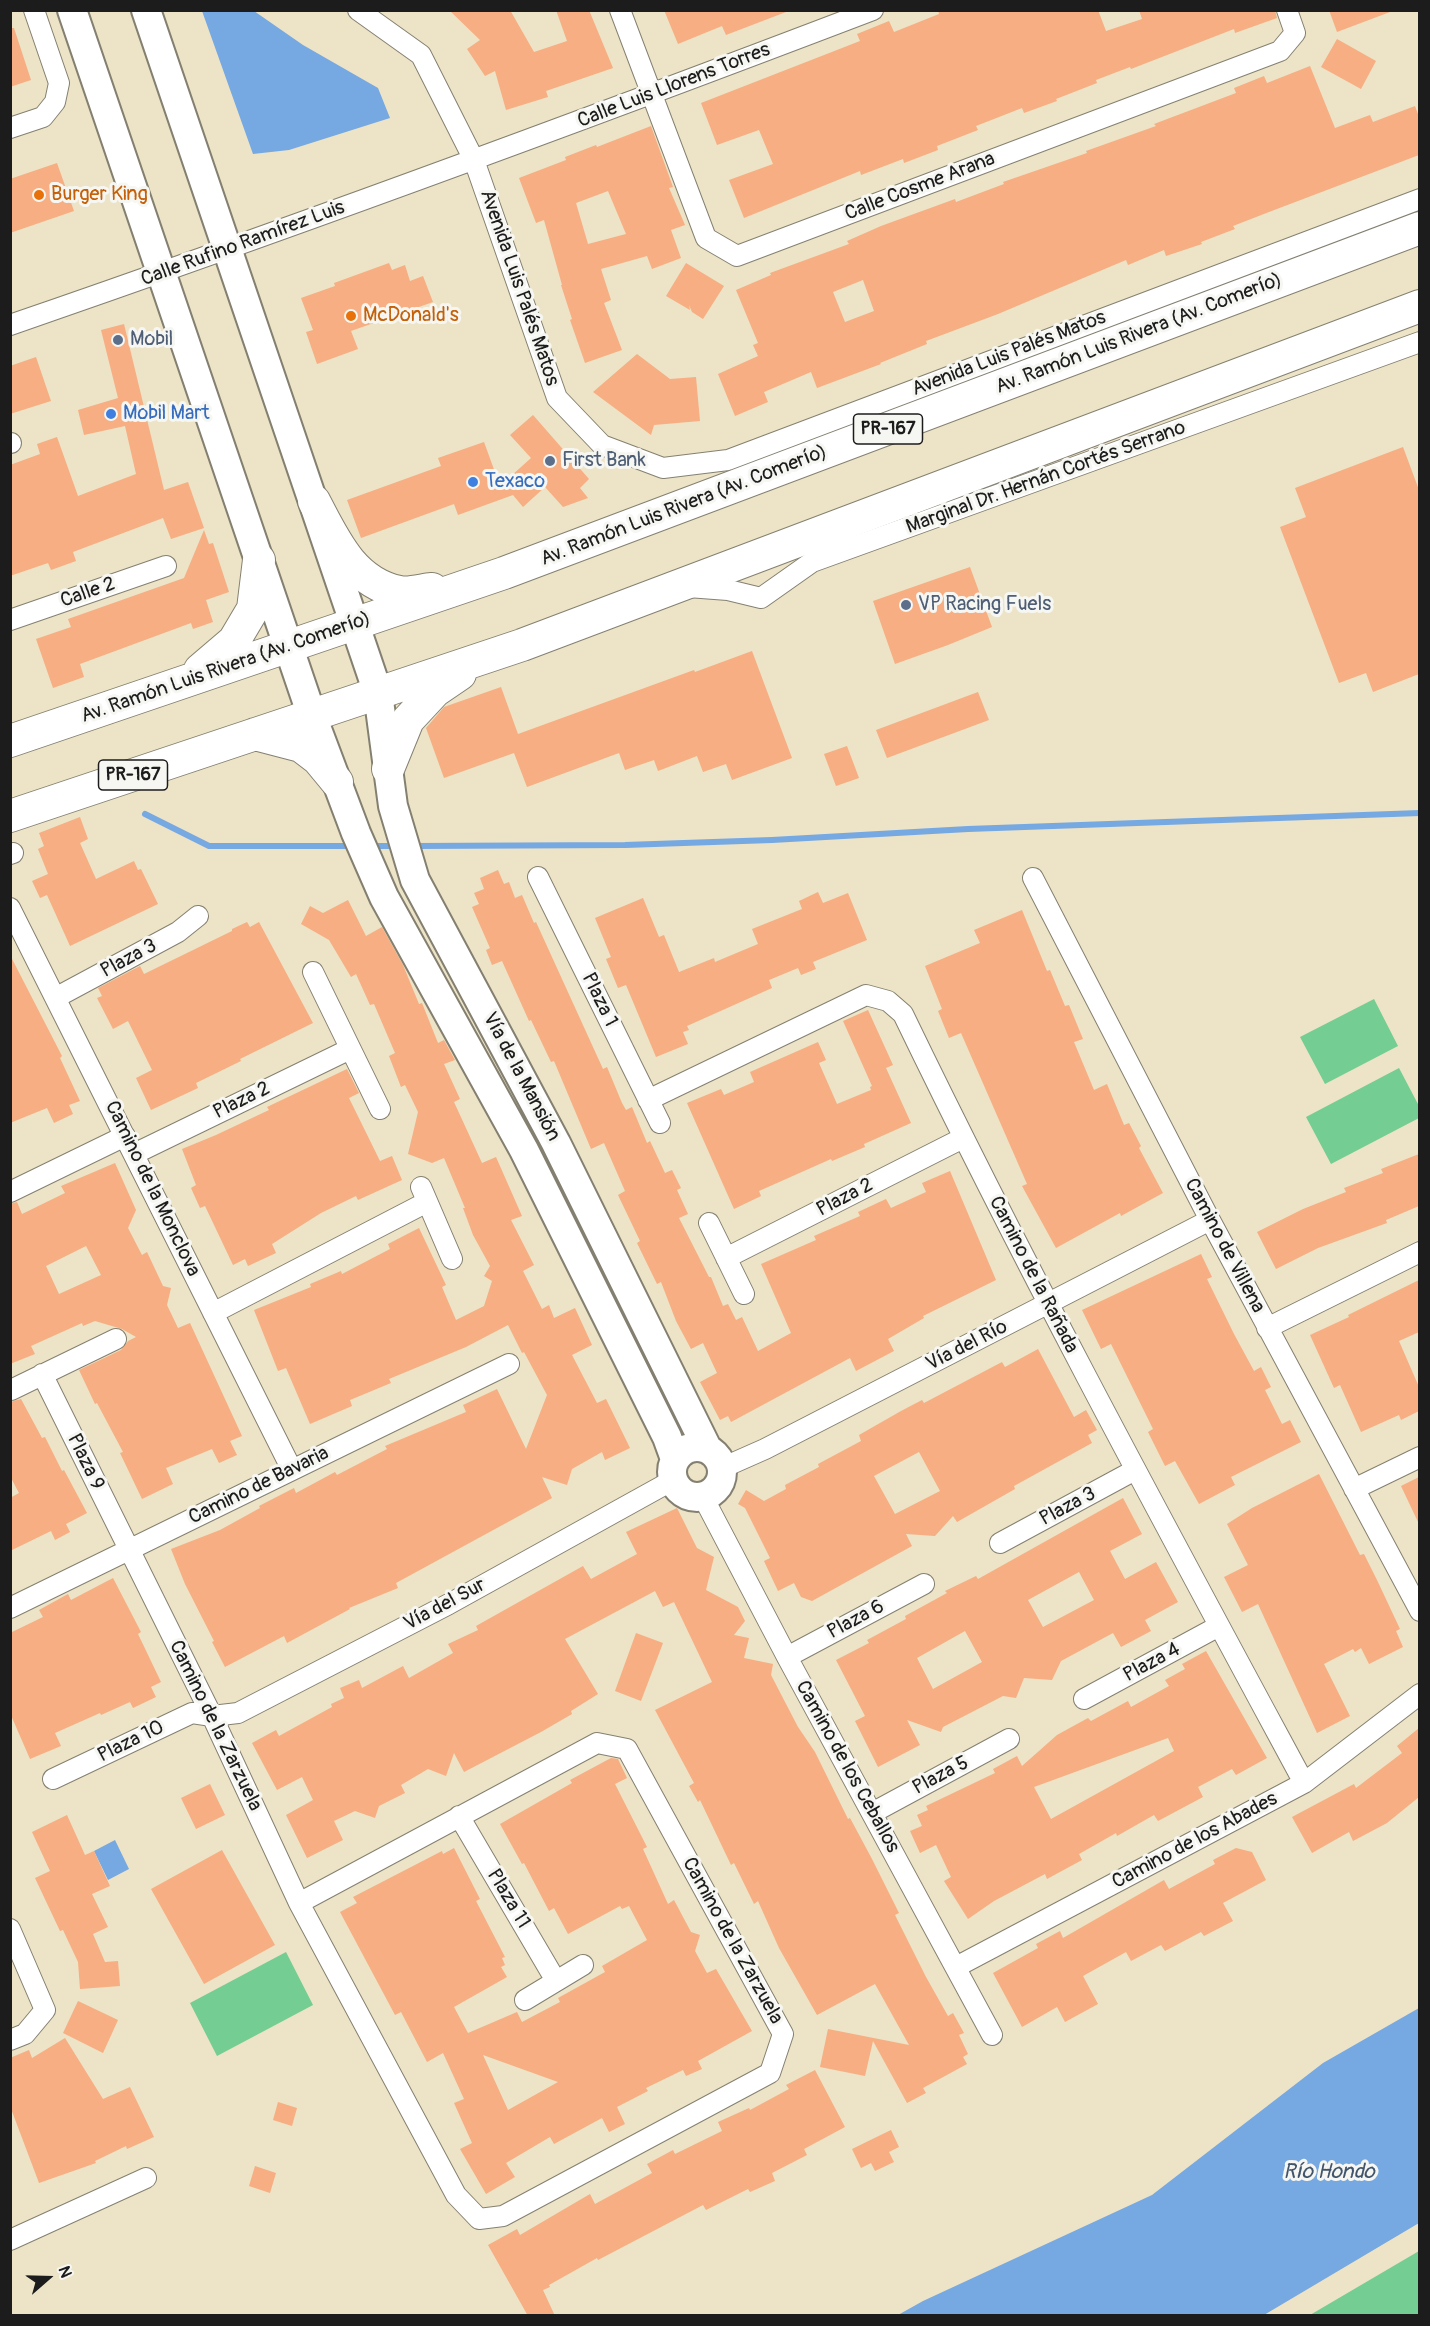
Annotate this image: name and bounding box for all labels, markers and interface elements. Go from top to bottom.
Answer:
street label: Calle Luis Llorens Torres [574,38,774,134]
street label: Calle Cosme Arana [842,147,998,227]
place label: Burger King [51,183,148,207]
street label: Avenida Luis Palés Matos [474,187,564,389]
marker: Burger King [32,188,46,202]
street label: Calle Rufino Ramírez Luis [138,196,348,292]
street label: Av. Ramón Luis Rivera (Av. Comerío) [992,268,1286,400]
place label: McDonald's [363,304,459,328]
street label: Avenida Luis Palés Matos [909,306,1109,402]
marker: McDonald's [344,309,358,323]
place label: Mobil [130,328,173,352]
marker: Mobil [111,333,125,347]
place label: Mobil Mart [123,402,210,426]
marker: Mobil Mart [104,407,118,421]
road number: PR-167 [854,414,922,444]
street label: Marginal Dr. Hernán Cortés Serrano [903,416,1189,540]
street label: Av. Ramón Luis Rivera (Av. Comerío) [537,440,831,572]
place label: First Bank [562,449,646,473]
marker: First Bank [543,454,557,468]
place label: Texaco [485,470,545,494]
marker: Texaco [466,475,480,489]
street label: Calle 2 [57,572,119,614]
place label: VP Racing Fuels [918,593,1051,617]
marker: VP Racing Fuels [899,598,913,612]
street label: Av. Ramón Luis Rivera (Av. Comerío) [78,607,374,729]
road number: PR-167 [98,760,168,790]
street label: Plaza 3 [97,934,161,984]
street label: Plaza 1 [576,969,622,1031]
street label: Vía de la Mansión [477,1008,565,1146]
street label: Plaza 2 [210,1077,274,1125]
street label: Camino de la Monclova [99,1097,205,1281]
street label: Plaza 2 [813,1174,877,1222]
street label: Camino de Villena [1178,1175,1270,1317]
street label: Camino de la Rañada [983,1192,1083,1358]
street label: Vía del Río [922,1315,1012,1377]
street label: Plaza 9 [61,1430,109,1494]
street label: Camino de Bavaria [185,1442,333,1530]
street label: Plaza 3 [1036,1482,1100,1532]
street label: Vía del Sur [400,1574,490,1636]
street label: Plaza 6 [824,1595,888,1645]
street label: Camino de la Zarzuela [163,1637,267,1815]
street label: Plaza 4 [1120,1638,1184,1688]
street label: Camino de los Ceballos [790,1677,904,1857]
street label: Plaza 10 [94,1716,168,1768]
street label: Plaza 5 [909,1751,973,1801]
street label: Camino de los Abades [1108,1787,1282,1895]
street label: Camino de la Zarzuela [676,1854,788,2028]
street label: Plaza 11 [481,1865,535,1933]
water label: Río Hondo [1283,2160,1375,2186]
north arrow [18,2248,78,2308]
text: N [54,2263,76,2280]

